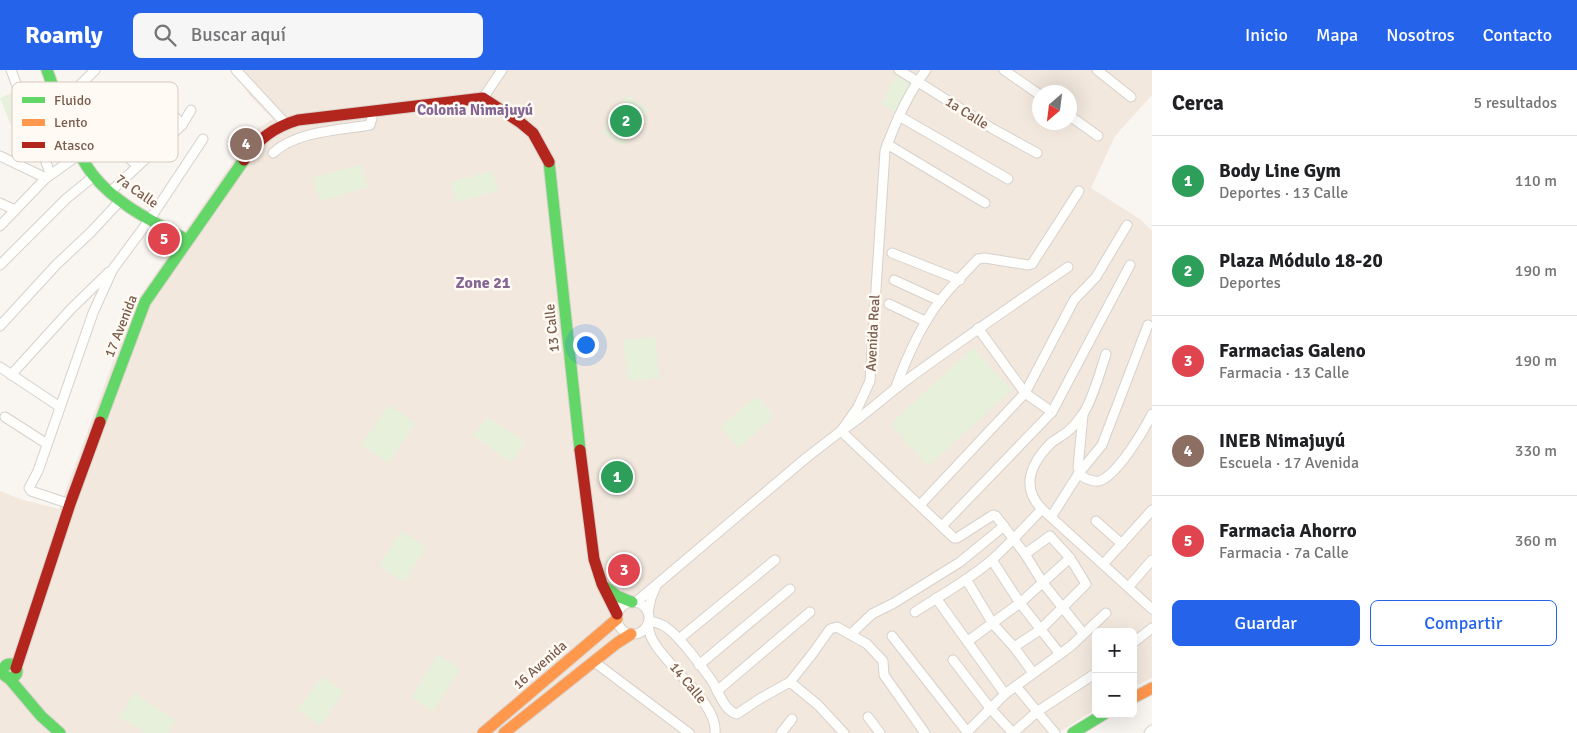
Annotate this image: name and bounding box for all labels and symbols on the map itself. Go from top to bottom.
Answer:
legend [12,82,178,162]
north arrow [1032,85,1077,130]
text: Fluido [54,92,91,109]
street label: 1a Calle [942,93,992,133]
district label: Colonia Nimajuyú [417,101,533,119]
pin: 2 [610,102,642,140]
text: Lento [54,114,88,131]
pin: 4 [230,125,262,163]
text: Atasco [54,137,94,154]
street label: 7a Calle [112,170,162,212]
pin: 5 [148,220,180,258]
district label: Zone 21 [456,273,511,293]
street label: 17 Avenida [101,292,141,360]
street label: Avenida Real [862,294,884,372]
street label: 13 Calle [541,303,563,353]
your location [573,332,599,358]
pin: 1 [601,458,633,496]
pin: 3 [608,551,640,589]
street label: 16 Avenida [510,637,570,693]
street label: 14 Calle [666,659,710,707]

